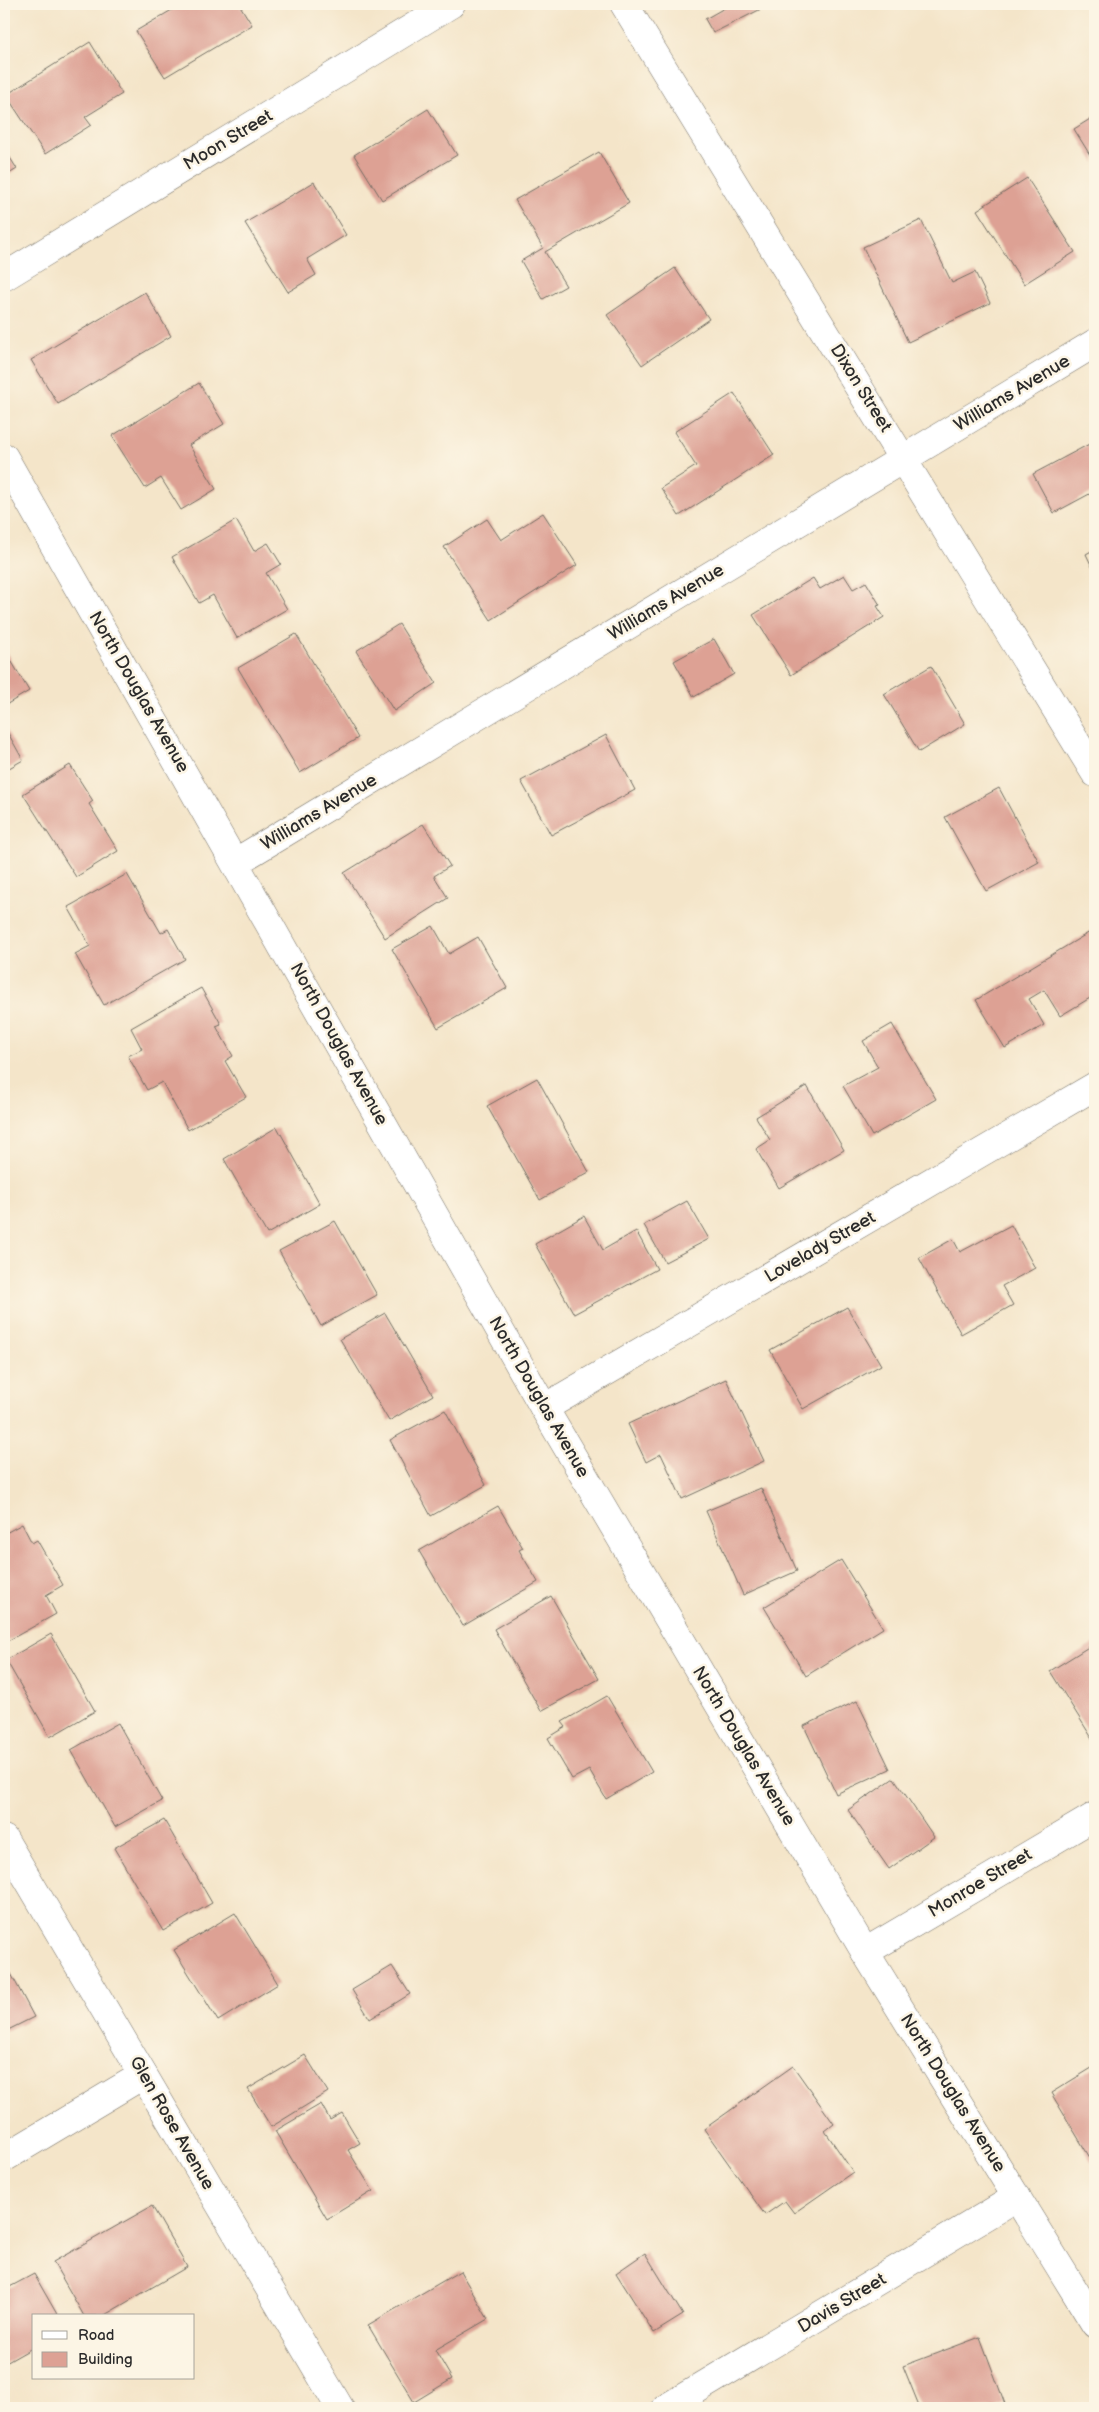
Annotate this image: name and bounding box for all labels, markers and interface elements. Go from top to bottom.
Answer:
street label: Moon Street [180,105,277,175]
street label: Dixon Street [826,340,897,436]
street label: Williams Avenue [950,350,1074,436]
street label: Williams Avenue [604,559,728,645]
street label: North Douglas Avenue [84,608,194,777]
street label: Williams Avenue [257,769,381,855]
street label: North Douglas Avenue [286,959,393,1129]
street label: Lovelady Street [761,1207,879,1287]
street label: North Douglas Avenue [484,1313,594,1482]
street label: North Douglas Avenue [688,1662,800,1830]
street label: Monroe Street [925,1844,1036,1922]
street label: North Douglas Avenue [896,2010,1010,2176]
street label: Glen Rose Avenue [125,2052,219,2194]
street label: Davis Street [794,2268,890,2337]
legend [32,2314,195,2380]
text: Road [78,2326,114,2345]
text: Building [78,2350,133,2369]

